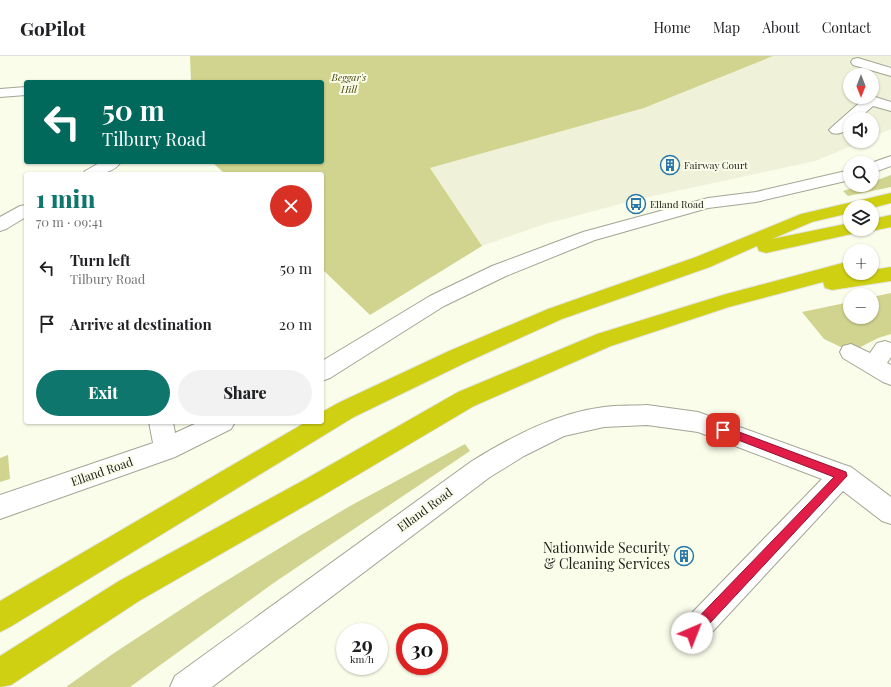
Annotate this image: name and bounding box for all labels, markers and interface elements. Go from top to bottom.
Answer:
text: GoPilot [20,15,86,41]
text: Home [653,18,691,37]
text: Map [713,18,740,37]
text: About [762,18,800,37]
text: Contact [822,18,871,37]
north arrow [843,68,879,104]
map controls [843,68,879,324]
park label: Beggar's Hill [331,70,367,96]
text: 50 m [102,91,165,128]
icon: left [36,96,88,148]
button: sound [843,112,879,148]
text: Tilbury Road [102,127,206,151]
building icon: Fairway Court [659,154,681,176]
button: search [843,156,879,192]
place label: Fairway Court [684,158,748,172]
text: 1 min [36,182,95,214]
button: close [270,185,312,227]
bus stop icon: Elland Road [625,193,647,215]
place label: Elland Road [650,197,704,211]
button: layers [843,200,879,236]
text: 70 m · 09:41 [36,213,103,230]
button: + [843,244,879,280]
text: Turn left [70,250,131,270]
icon: left [36,257,58,279]
text: 50 m [280,258,312,278]
text: Tilbury Road [70,270,145,287]
button: − [843,288,879,324]
icon: arrive [36,313,58,335]
text: Arrive at destination [70,314,212,334]
text: 20 m [279,314,312,334]
button: Exit [36,370,170,416]
button: Share [178,370,312,416]
pin [706,413,740,447]
icon: arrive [712,419,734,441]
street label: Elland Road [69,453,135,489]
street label: Elland Road [394,484,455,535]
place label: Nationwide Security & Cleaning Services [543,538,670,573]
building icon: Nationwide Security & Cleaning Services [673,545,695,567]
position arrow [671,612,713,654]
speed limit sign: 30 [396,623,448,675]
text: 29 [351,630,373,657]
text: km/h [350,652,374,666]

